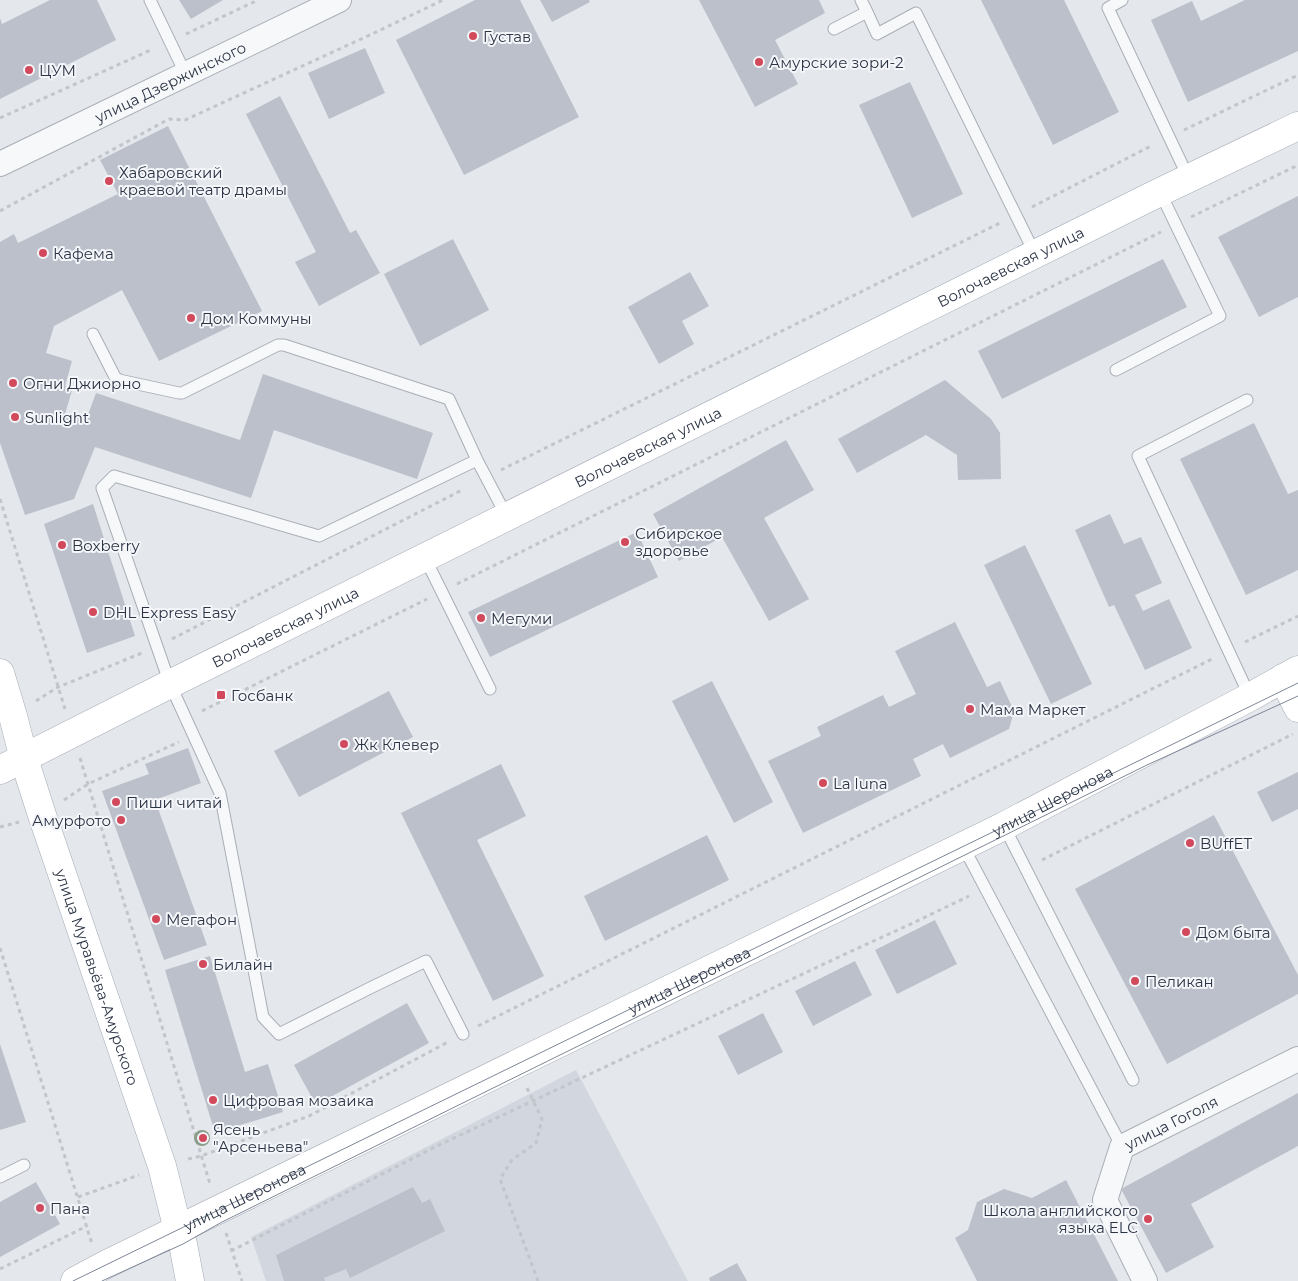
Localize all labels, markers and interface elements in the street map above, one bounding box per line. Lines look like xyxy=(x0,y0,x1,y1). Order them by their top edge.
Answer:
place label: Густав xyxy=(483,27,531,46)
marker: Густав xyxy=(467,30,479,42)
street label: улица Дзержинского xyxy=(91,37,249,127)
place label: Амурские зори-2 xyxy=(769,53,904,72)
marker: Амурские зори-2 xyxy=(753,56,765,68)
place label: ЦУМ xyxy=(39,61,76,80)
marker: ЦУМ xyxy=(23,64,35,76)
place label: Хабаровский краевой театр драмы xyxy=(119,163,287,199)
marker: Хабаровский краевой театр драмы xyxy=(103,175,115,187)
street label: Волочаевская улица xyxy=(934,222,1087,311)
place label: Кафема xyxy=(53,244,114,263)
marker: Кафема xyxy=(37,247,49,259)
place label: Дом Коммуны xyxy=(201,309,312,328)
marker: Дом Коммуны xyxy=(185,312,197,324)
place label: Огни Джиорно xyxy=(23,374,141,393)
marker: Огни Джиорно xyxy=(7,377,19,389)
street label: Волочаевская улица xyxy=(571,402,724,491)
place label: Sunlight xyxy=(25,408,89,427)
marker: Sunlight xyxy=(9,411,21,423)
place label: Сибирское здоровье xyxy=(635,524,722,560)
place label: Boxberry xyxy=(72,536,141,555)
marker: Сибирское здоровье xyxy=(619,536,631,548)
marker: Boxberry xyxy=(56,539,68,551)
street label: Волочаевская улица xyxy=(208,582,362,671)
place label: DHL Express Easy xyxy=(103,603,237,622)
marker: DHL Express Easy xyxy=(87,606,99,618)
place label: Мегуми xyxy=(491,609,552,628)
marker: Мегуми xyxy=(475,612,487,624)
place label: Госбанк xyxy=(231,686,293,705)
marker: Госбанк xyxy=(215,689,227,701)
place label: Мама Маркет xyxy=(980,700,1087,719)
marker: Мама Маркет xyxy=(964,703,976,715)
place label: Жк Клевер xyxy=(354,735,439,754)
marker: Жк Клевер xyxy=(338,738,350,750)
street label: улица Шеронова xyxy=(988,761,1116,840)
place label: La luna xyxy=(833,774,888,793)
marker: La luna xyxy=(817,777,829,789)
place label: Пиши читай xyxy=(126,793,222,812)
marker: Пиши читай xyxy=(110,796,122,808)
place label: Амурфото xyxy=(32,811,111,830)
marker: Амурфото xyxy=(115,814,127,826)
place label: BUffET xyxy=(1200,834,1252,853)
marker: BUffET xyxy=(1184,837,1196,849)
street label: улица Муравьёва-Амурского xyxy=(51,865,143,1088)
place label: Мегафон xyxy=(166,910,237,929)
marker: Мегафон xyxy=(150,913,162,925)
place label: Дом быта xyxy=(1196,923,1271,942)
marker: Дом быта xyxy=(1180,926,1192,938)
street label: улица Шеронова xyxy=(624,942,753,1018)
place label: Билайн xyxy=(213,955,273,974)
marker: Билайн xyxy=(197,958,209,970)
place label: Пеликан xyxy=(1145,972,1214,991)
marker: Пеликан xyxy=(1129,975,1141,987)
place label: Цифровая мозаика xyxy=(223,1091,374,1110)
street label: улица Гоголя xyxy=(1120,1091,1221,1154)
marker: Цифровая мозаика xyxy=(207,1094,219,1106)
place label: Ясень "Арсеньева" xyxy=(213,1120,308,1156)
marker: Ясень "Арсеньева" xyxy=(197,1132,209,1144)
street label: улица Шеронова xyxy=(179,1159,309,1235)
place label: Пана xyxy=(50,1199,90,1218)
place label: Школа английского языка ELC xyxy=(983,1201,1138,1237)
marker: Пана xyxy=(34,1202,46,1214)
marker: Школа английского языка ELC xyxy=(1142,1213,1154,1225)

